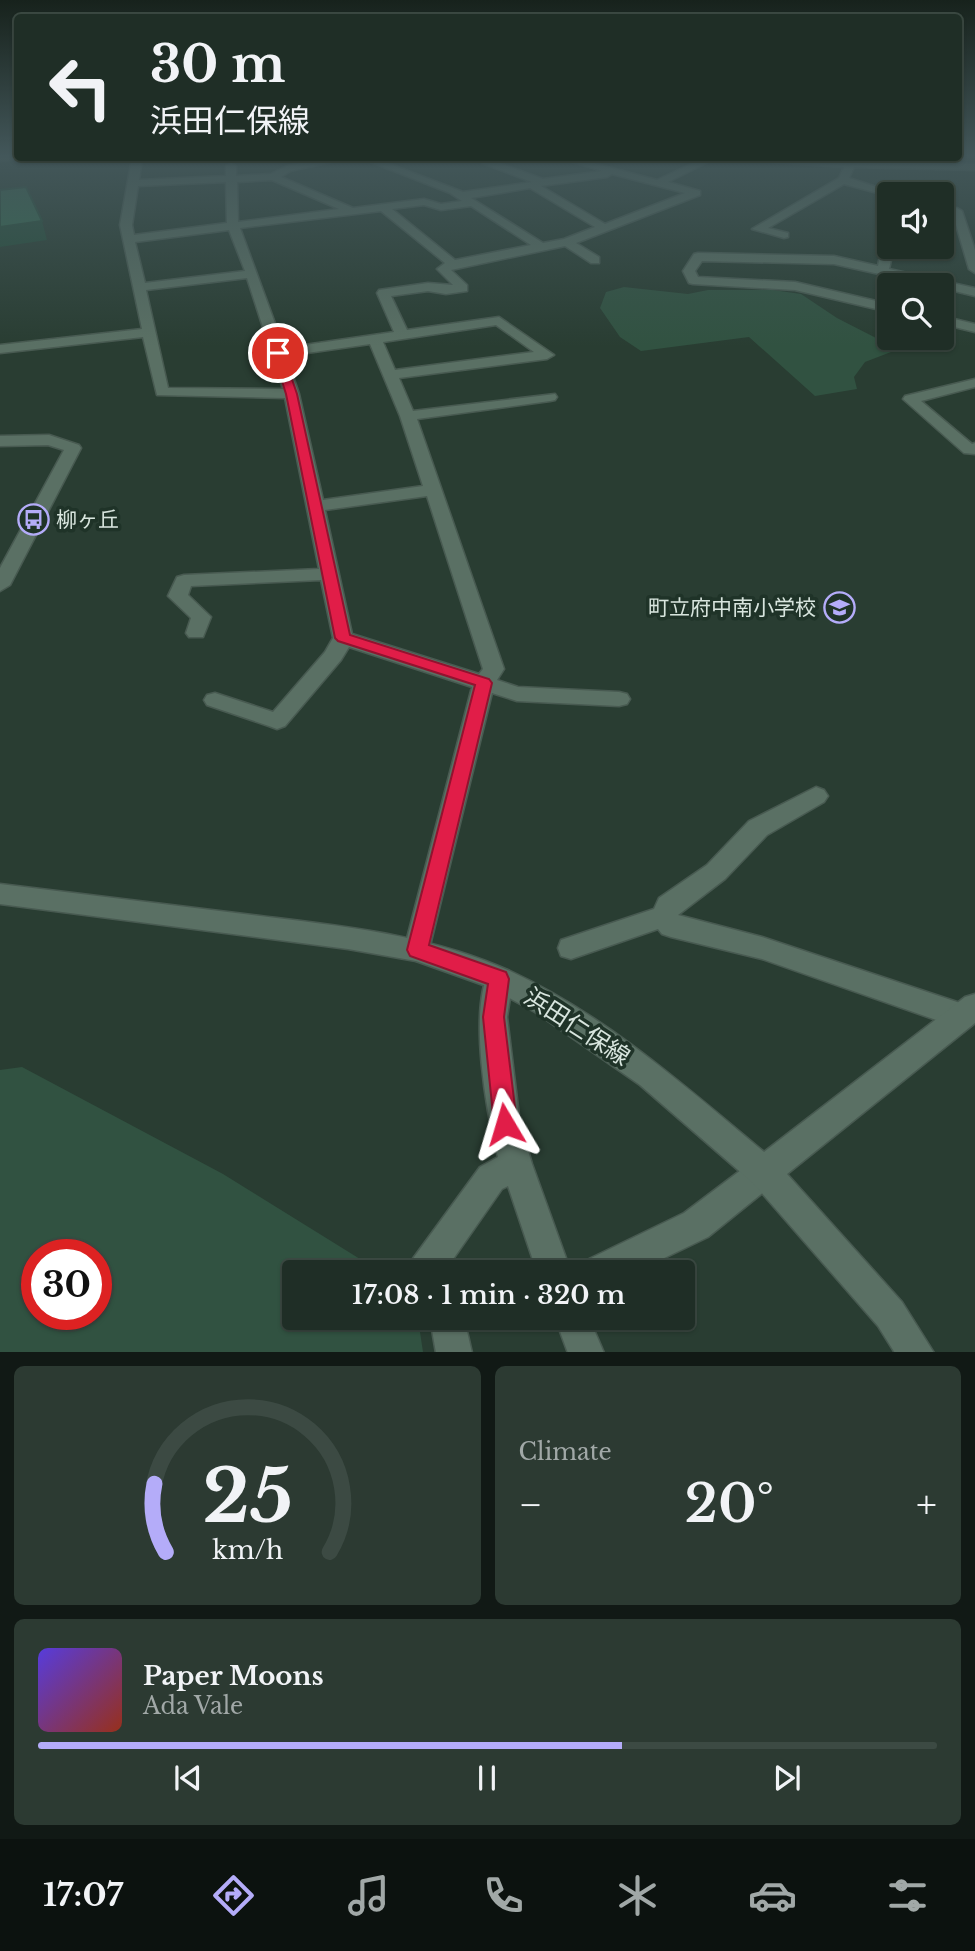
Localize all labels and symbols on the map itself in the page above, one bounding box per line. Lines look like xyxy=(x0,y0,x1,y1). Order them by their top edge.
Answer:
pin xyxy=(248,323,308,383)
bus stop icon: 柳ヶ丘 xyxy=(16,503,50,537)
place label: 柳ヶ丘 xyxy=(56,507,119,533)
school or university icon: 町立府中南小学校 xyxy=(822,591,856,625)
place label: 町立府中南小学校 xyxy=(648,595,816,621)
street label: 浜田仁保線 xyxy=(519,982,635,1071)
position arrow xyxy=(468,1087,542,1161)
speed limit sign: 30 xyxy=(21,1239,112,1330)

